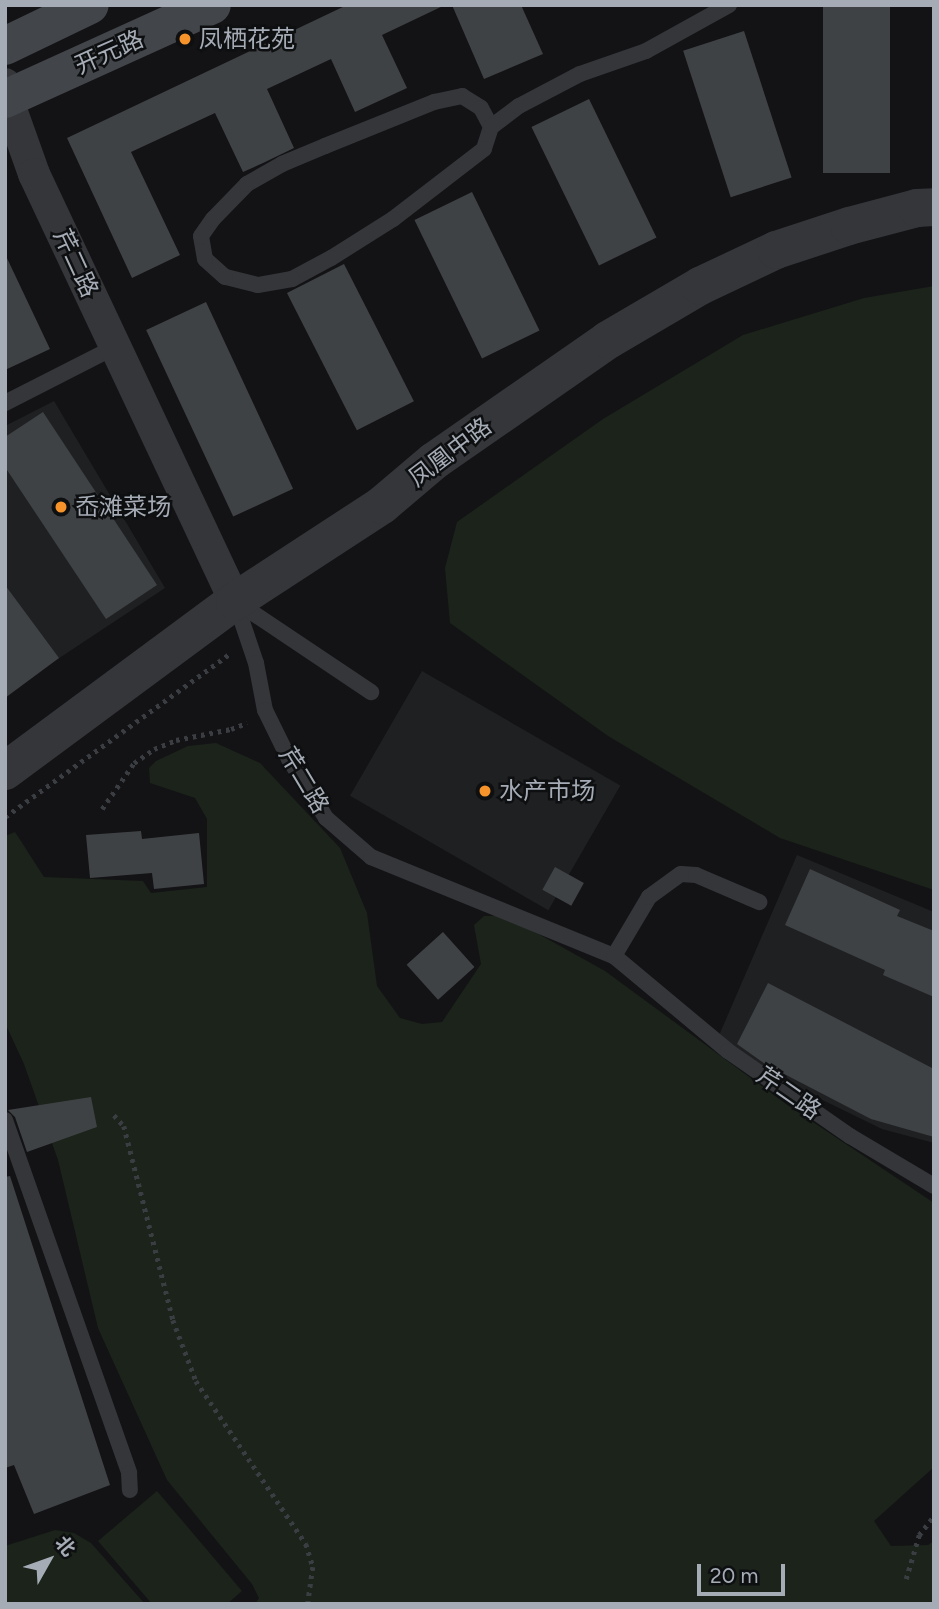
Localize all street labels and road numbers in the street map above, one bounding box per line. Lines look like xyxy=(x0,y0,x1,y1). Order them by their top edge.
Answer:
street label: 开元路 xyxy=(70,24,148,80)
street label: 芹二路 xyxy=(48,224,104,302)
street label: 凤凰中路 xyxy=(403,412,497,492)
street label: 芹二路 xyxy=(273,742,335,818)
street label: 芹二路 xyxy=(751,1061,827,1125)

